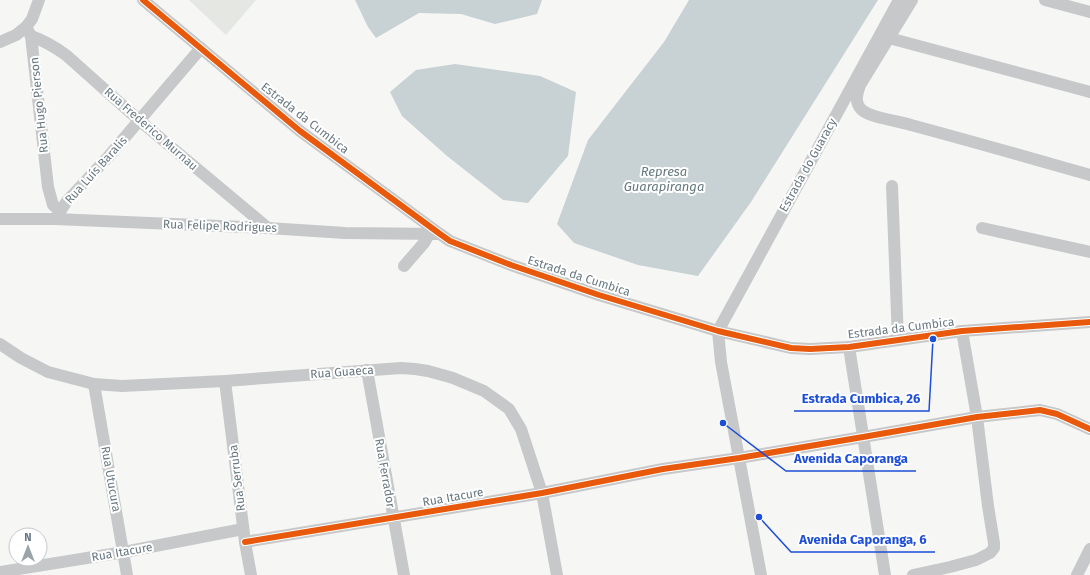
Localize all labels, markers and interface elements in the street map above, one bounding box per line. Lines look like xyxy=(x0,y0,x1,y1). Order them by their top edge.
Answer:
street label: Rua Hugo Pierson xyxy=(27,56,51,154)
street label: Estrada da Cumbica xyxy=(258,79,352,157)
street label: Rua Frederico Murnau xyxy=(101,85,201,173)
street label: Estrada do Guaracy xyxy=(776,116,840,214)
street label: Rua Luís Baralis xyxy=(62,133,130,207)
water label: Represa Guarapiranga xyxy=(624,164,704,194)
street label: Rua Felipe Rodrigues xyxy=(163,217,278,235)
street label: Estrada da Cumbica xyxy=(526,253,632,299)
street label: Estrada da Cumbica xyxy=(847,315,955,341)
street label: Rua Guaeca xyxy=(310,363,374,381)
callout: Estrada Cumbica, 26 xyxy=(794,386,929,411)
text: Estrada Cumbica, 26 xyxy=(802,391,920,406)
street label: Rua Ferrador xyxy=(372,437,398,509)
street label: Rua Serruba xyxy=(226,444,248,512)
street label: Rua Utucura xyxy=(98,445,124,513)
callout: Avenida Caporanga xyxy=(786,446,916,471)
text: Avenida Caporanga xyxy=(793,451,908,466)
street label: Rua Itacure xyxy=(421,485,485,509)
north arrow xyxy=(8,527,48,567)
callout: Avenida Caporanga, 6 xyxy=(791,527,935,552)
text: N xyxy=(24,531,32,544)
text: Avenida Caporanga, 6 xyxy=(798,532,927,547)
street label: Rua Itacure xyxy=(90,540,154,564)

